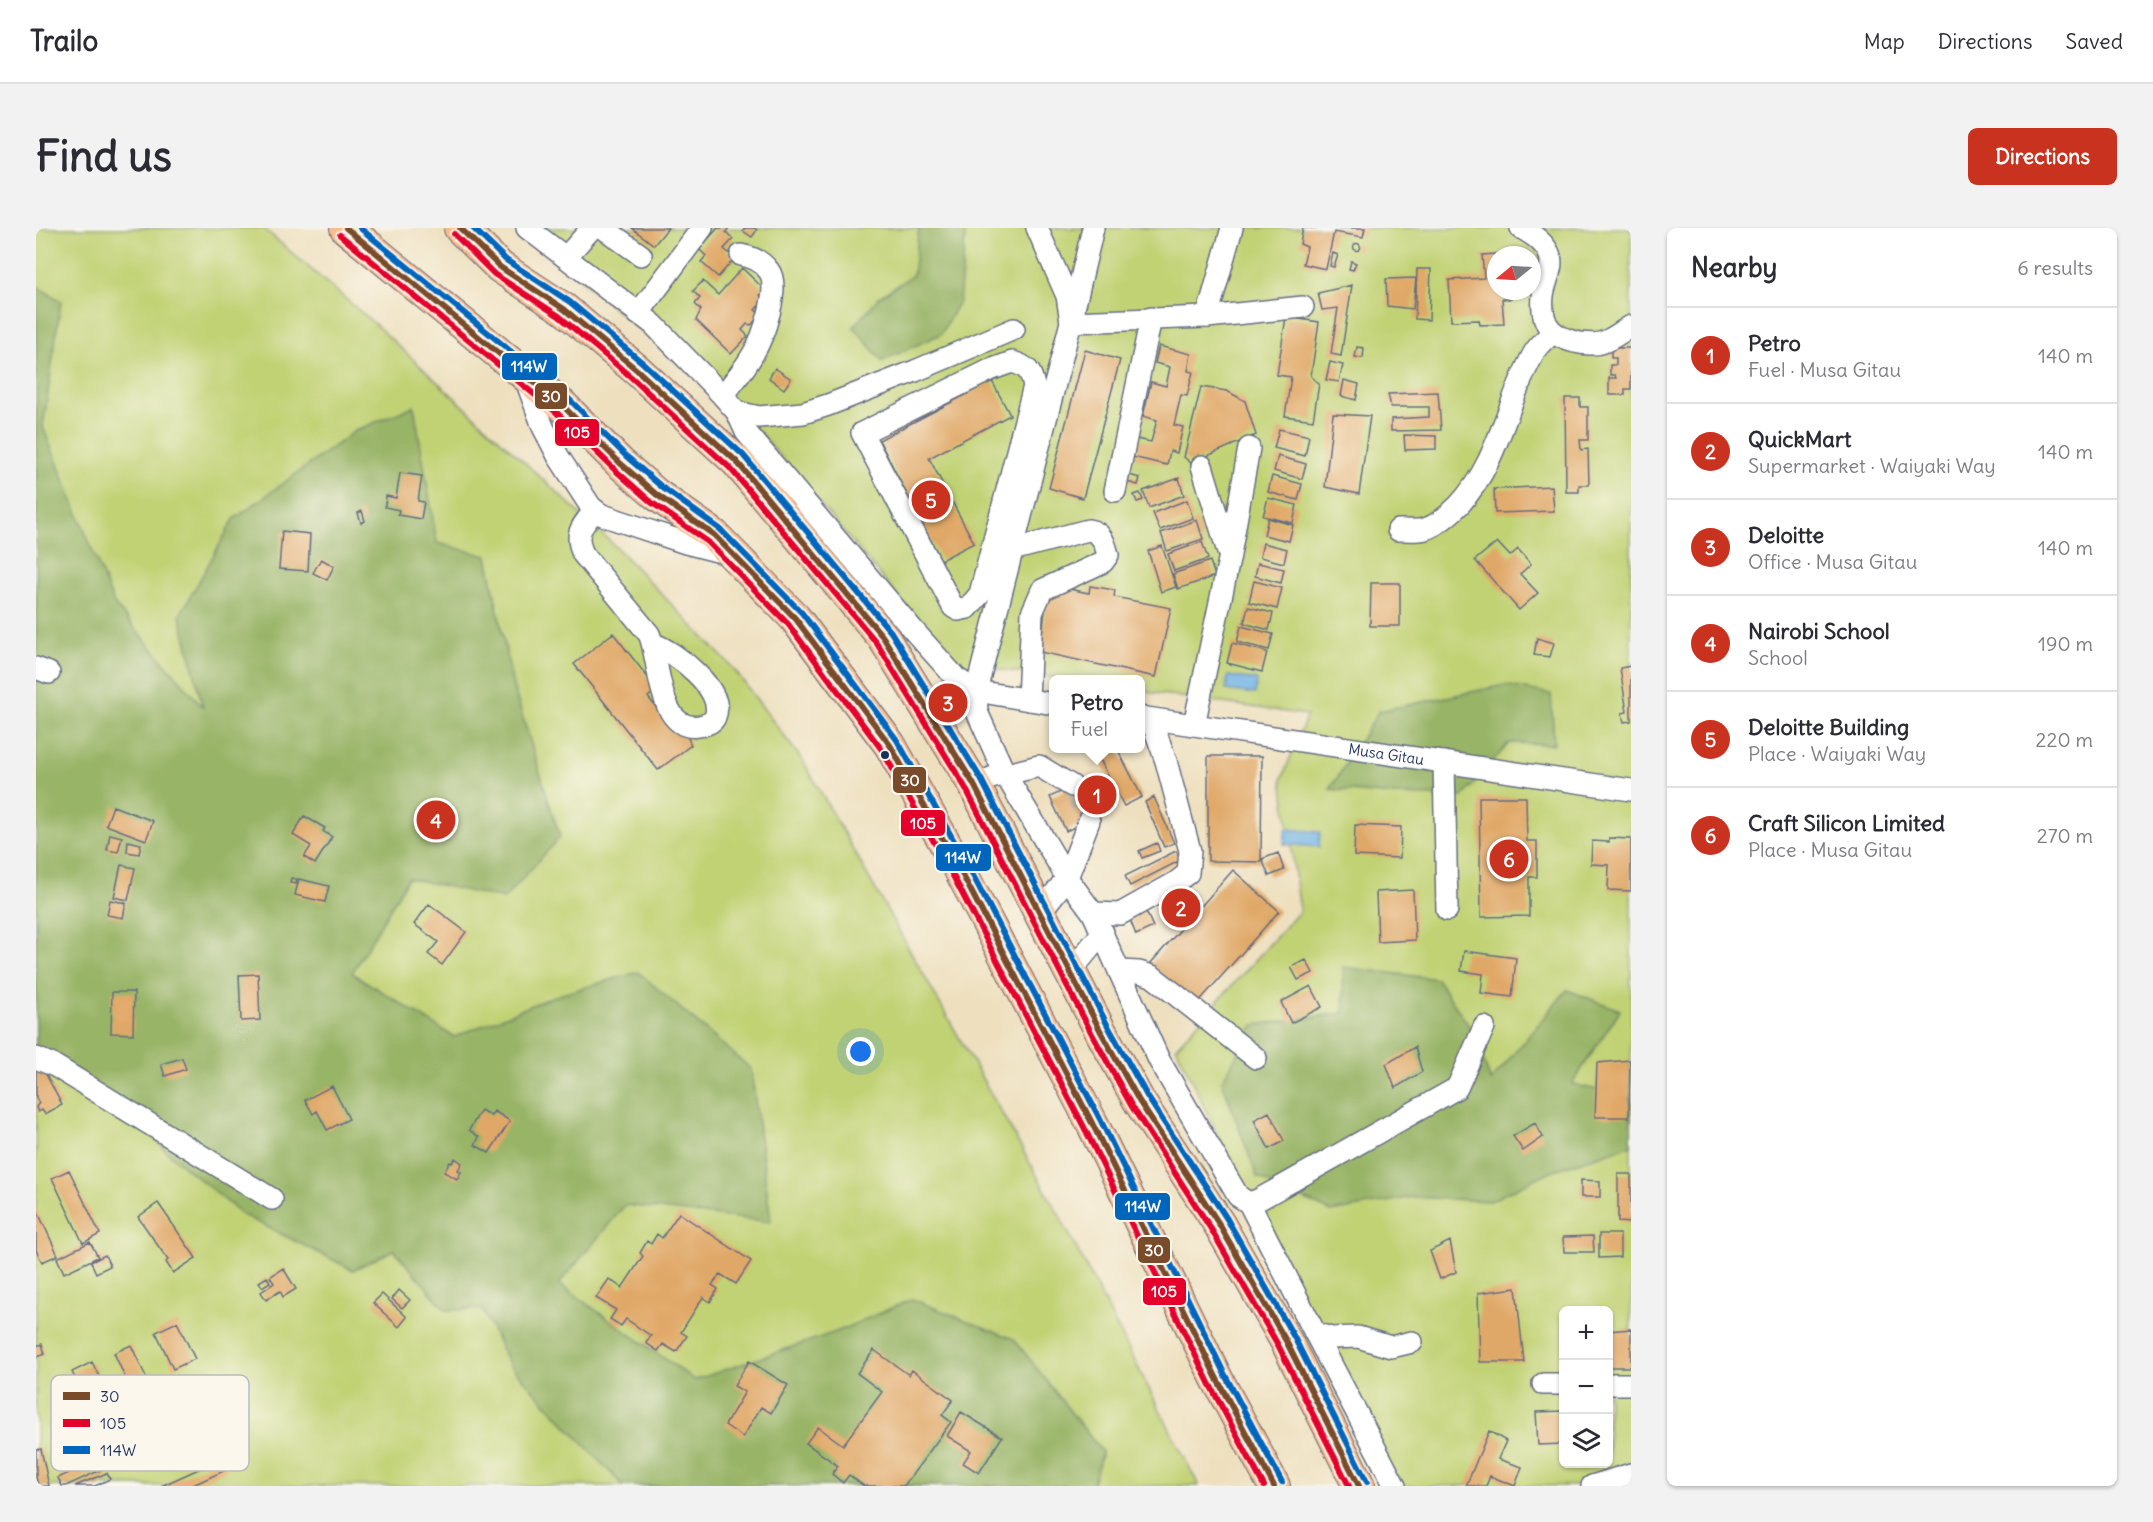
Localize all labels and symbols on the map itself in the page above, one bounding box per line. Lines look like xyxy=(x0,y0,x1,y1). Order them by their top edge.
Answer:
north arrow xyxy=(1487,246,1541,300)
line badge: 114W xyxy=(501,352,558,381)
text: 114W xyxy=(511,356,548,376)
line badge: 30 xyxy=(534,382,568,410)
text: 30 xyxy=(541,386,561,406)
line badge: 105 xyxy=(554,418,600,447)
text: 105 xyxy=(564,422,590,442)
pin: 5 xyxy=(912,478,950,522)
pin: 3 xyxy=(928,680,968,726)
street label: Musa Gitau xyxy=(1347,739,1426,769)
unlabelled marker xyxy=(879,749,891,761)
line badge: 30 xyxy=(892,766,927,794)
text: 30 xyxy=(900,770,920,790)
pin: 1 xyxy=(1078,772,1116,818)
pin: 4 xyxy=(416,798,456,842)
line badge: 105 xyxy=(900,809,946,837)
text: 105 xyxy=(910,813,936,833)
pin: 6 xyxy=(1490,836,1528,882)
line badge: 114W xyxy=(935,843,992,872)
text: 114W xyxy=(945,847,982,867)
pin: 2 xyxy=(1162,886,1200,930)
your location xyxy=(846,1037,875,1066)
line badge: 114W xyxy=(1114,1192,1171,1221)
text: 114W xyxy=(1125,1196,1162,1216)
line badge: 30 xyxy=(1137,1236,1171,1264)
text: 30 xyxy=(1144,1240,1164,1260)
line badge: 105 xyxy=(1142,1277,1187,1306)
text: 105 xyxy=(1151,1281,1177,1301)
legend xyxy=(51,1375,249,1471)
text: 30 xyxy=(100,1386,120,1406)
text: 105 xyxy=(100,1413,126,1433)
text: 114W xyxy=(100,1440,137,1460)

